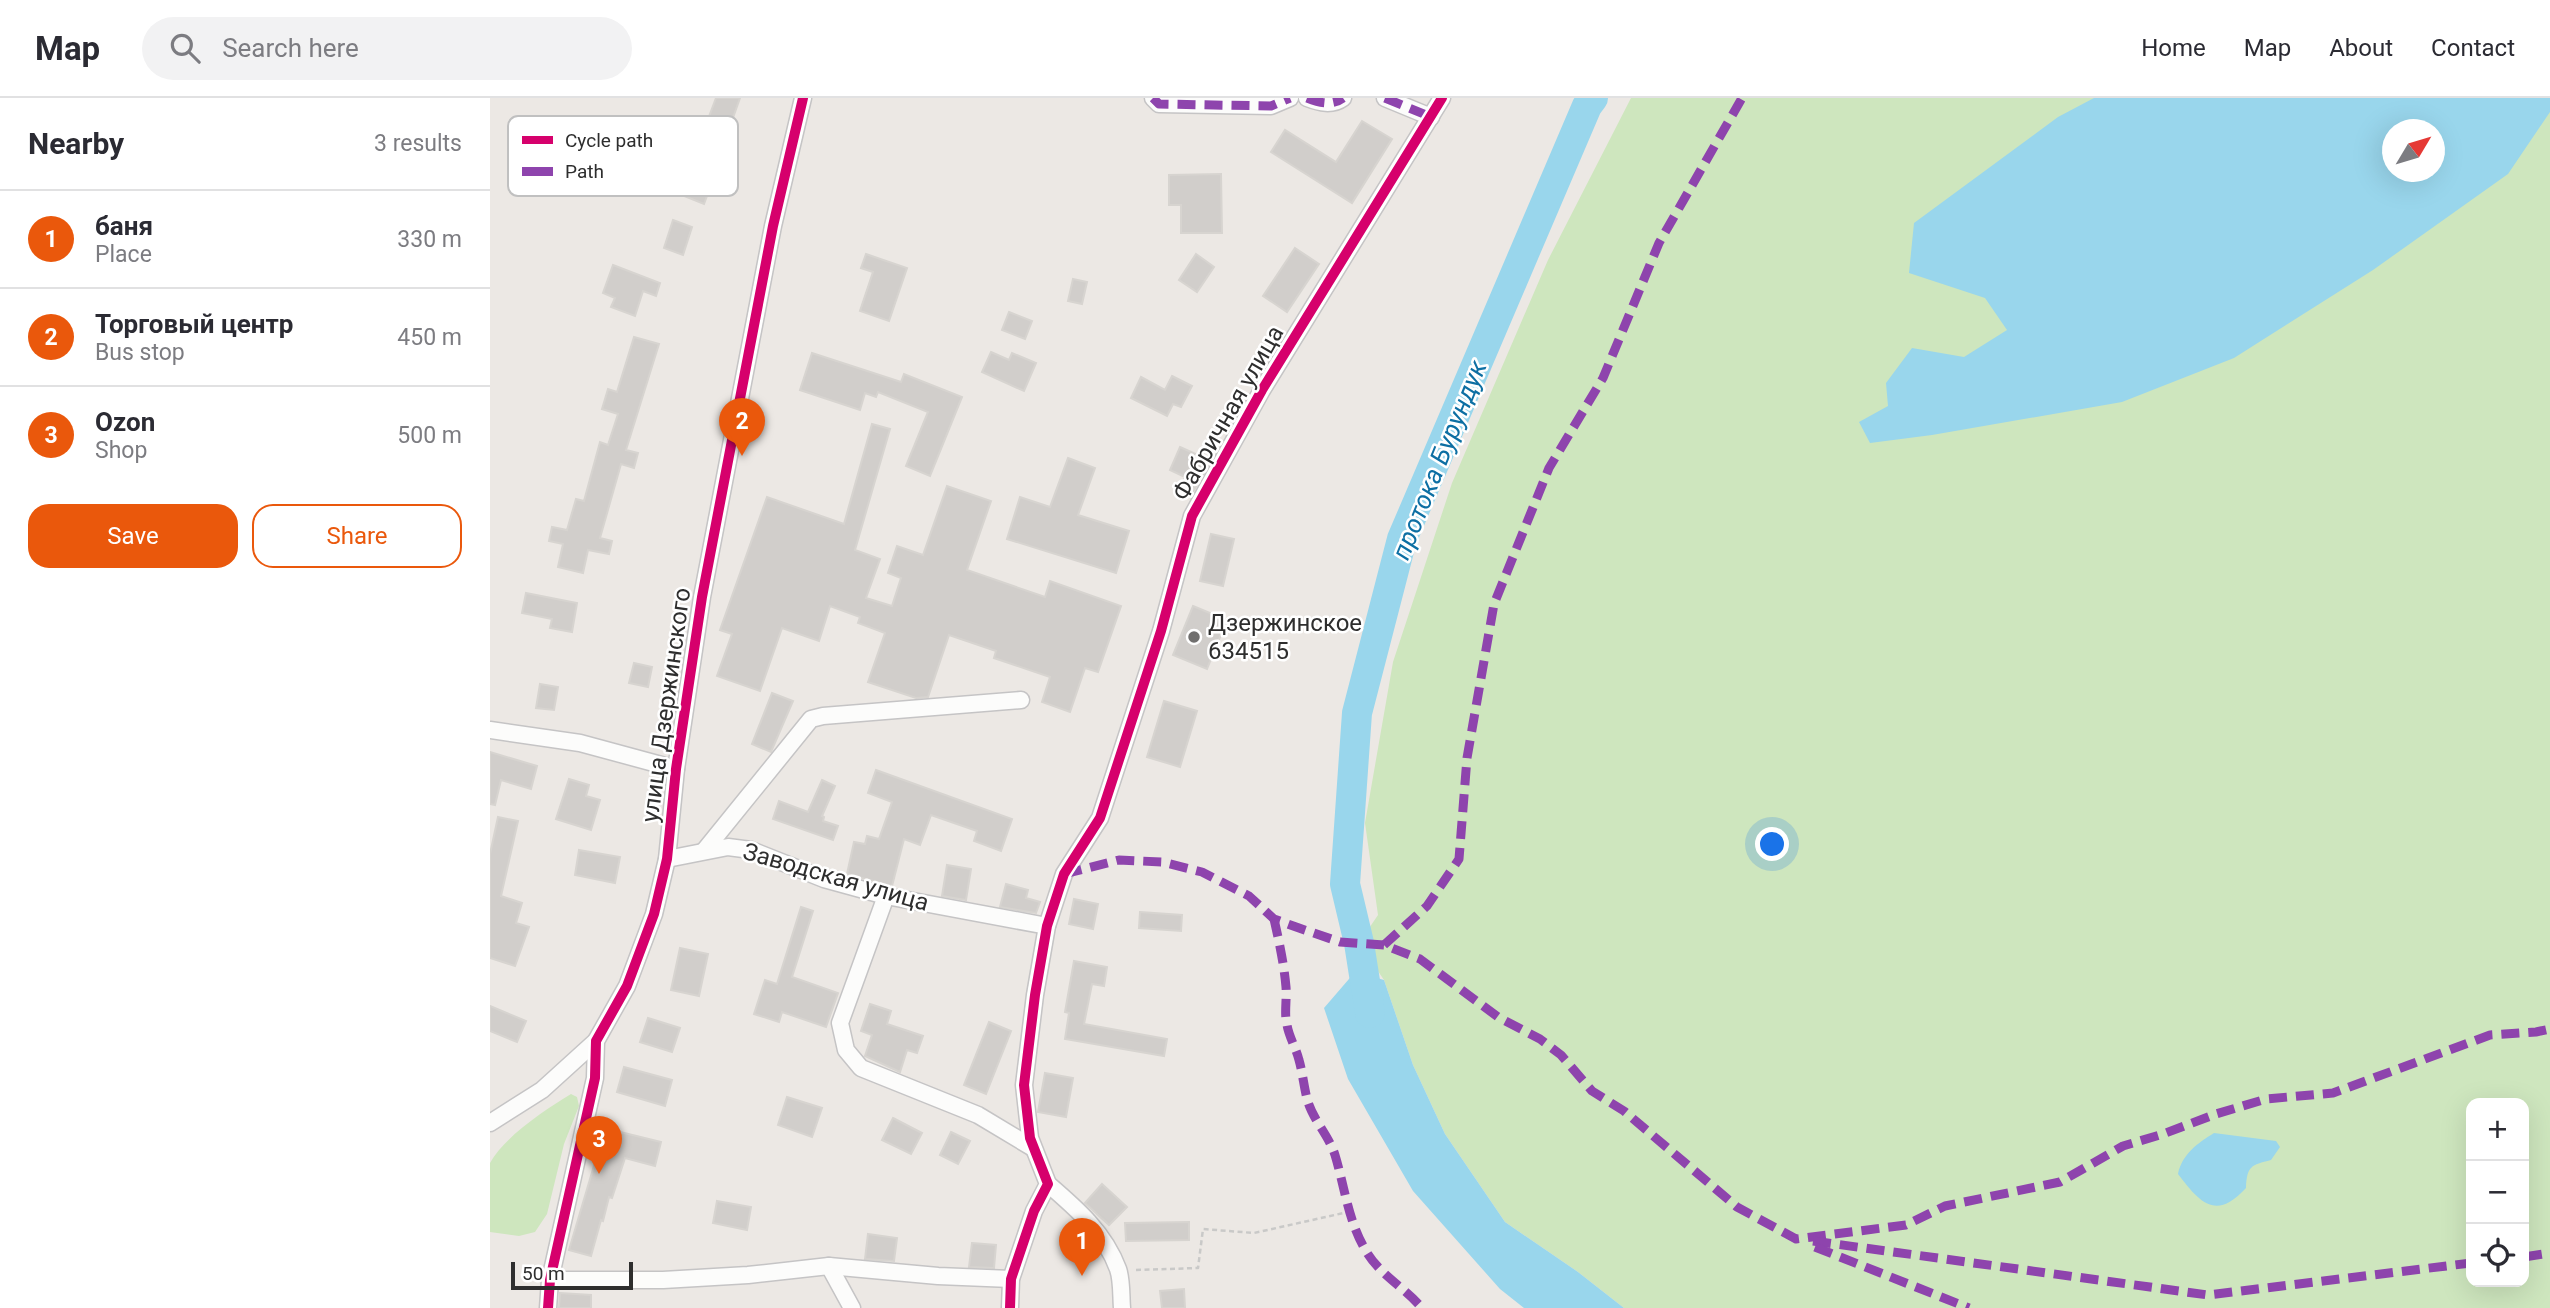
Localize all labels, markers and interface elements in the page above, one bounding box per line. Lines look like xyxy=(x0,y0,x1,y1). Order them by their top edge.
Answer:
search box xyxy=(142,17,632,80)
text: Map xyxy=(35,29,100,68)
icon: search xyxy=(166,29,204,67)
text: Search here xyxy=(222,33,359,63)
text: Home xyxy=(2141,34,2206,62)
text: Map xyxy=(2244,34,2291,62)
text: About xyxy=(2329,34,2393,62)
text: Contact xyxy=(2431,34,2515,62)
legend xyxy=(508,116,738,196)
north arrow xyxy=(2382,119,2445,182)
text: Nearby xyxy=(28,126,124,161)
text: Cycle path xyxy=(565,129,653,152)
text: 3 results xyxy=(374,130,462,157)
text: Path xyxy=(565,160,604,183)
text: баня xyxy=(95,211,153,241)
text: 1 xyxy=(44,226,58,253)
text: 330 m xyxy=(397,226,462,253)
text: Place xyxy=(95,241,152,268)
text: Торговый центр xyxy=(95,309,293,339)
street label: Фабричная улица xyxy=(1167,321,1289,505)
text: 2 xyxy=(44,324,58,351)
text: 450 m xyxy=(397,324,462,351)
text: Bus stop xyxy=(95,339,185,366)
water label: протока Бурундук xyxy=(1385,355,1493,564)
pin: 2 xyxy=(719,398,765,456)
text: Ozon xyxy=(95,407,155,437)
text: 3 xyxy=(44,422,58,449)
text: 500 m xyxy=(397,422,462,449)
text: Shop xyxy=(95,437,147,464)
button: Save xyxy=(28,504,238,568)
button: Share xyxy=(252,504,462,568)
street label: улица Дзержинского xyxy=(636,586,696,824)
place label: Дзержинское 634515 xyxy=(1208,609,1362,665)
marker: Дзержинское 634515 xyxy=(1186,629,1202,645)
your location xyxy=(1755,827,1789,861)
street label: Заводская улица xyxy=(740,837,932,917)
map controls xyxy=(2466,1098,2529,1287)
button: + xyxy=(2466,1098,2529,1161)
pin: 3 xyxy=(576,1116,622,1174)
button: − xyxy=(2466,1161,2529,1224)
pin: 1 xyxy=(1059,1218,1105,1276)
button: locate xyxy=(2466,1224,2529,1287)
scale bar xyxy=(511,1259,634,1291)
text: 50 m xyxy=(522,1262,565,1285)

